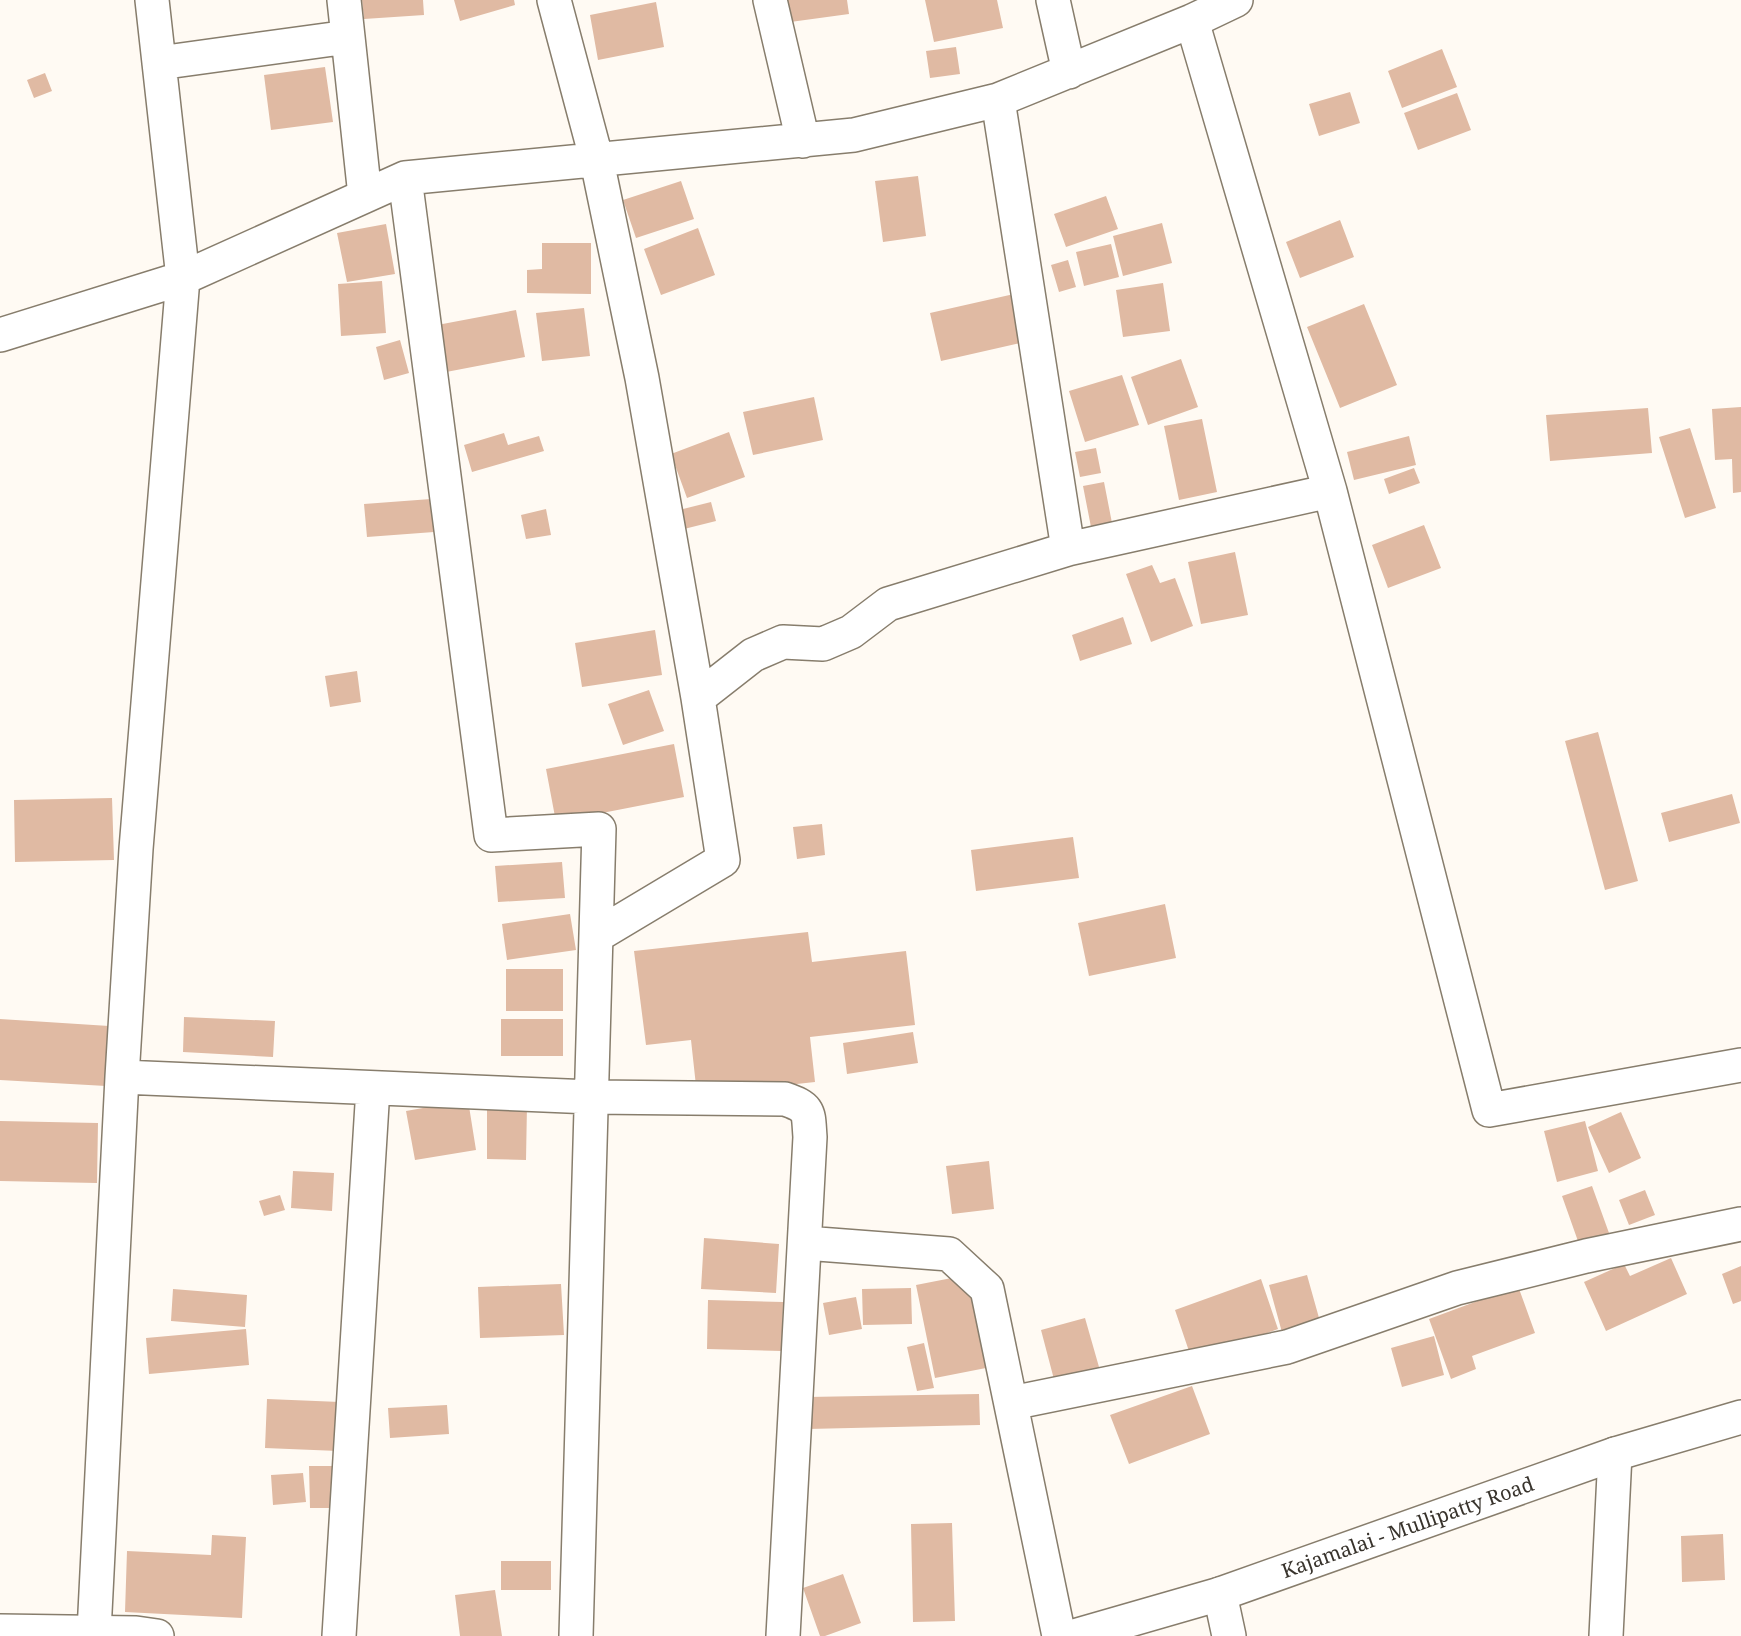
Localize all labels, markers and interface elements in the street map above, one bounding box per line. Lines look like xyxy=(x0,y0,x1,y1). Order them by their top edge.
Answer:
street label: Kajamalai - Mullipatty Road xyxy=(1278,1470,1537,1584)

